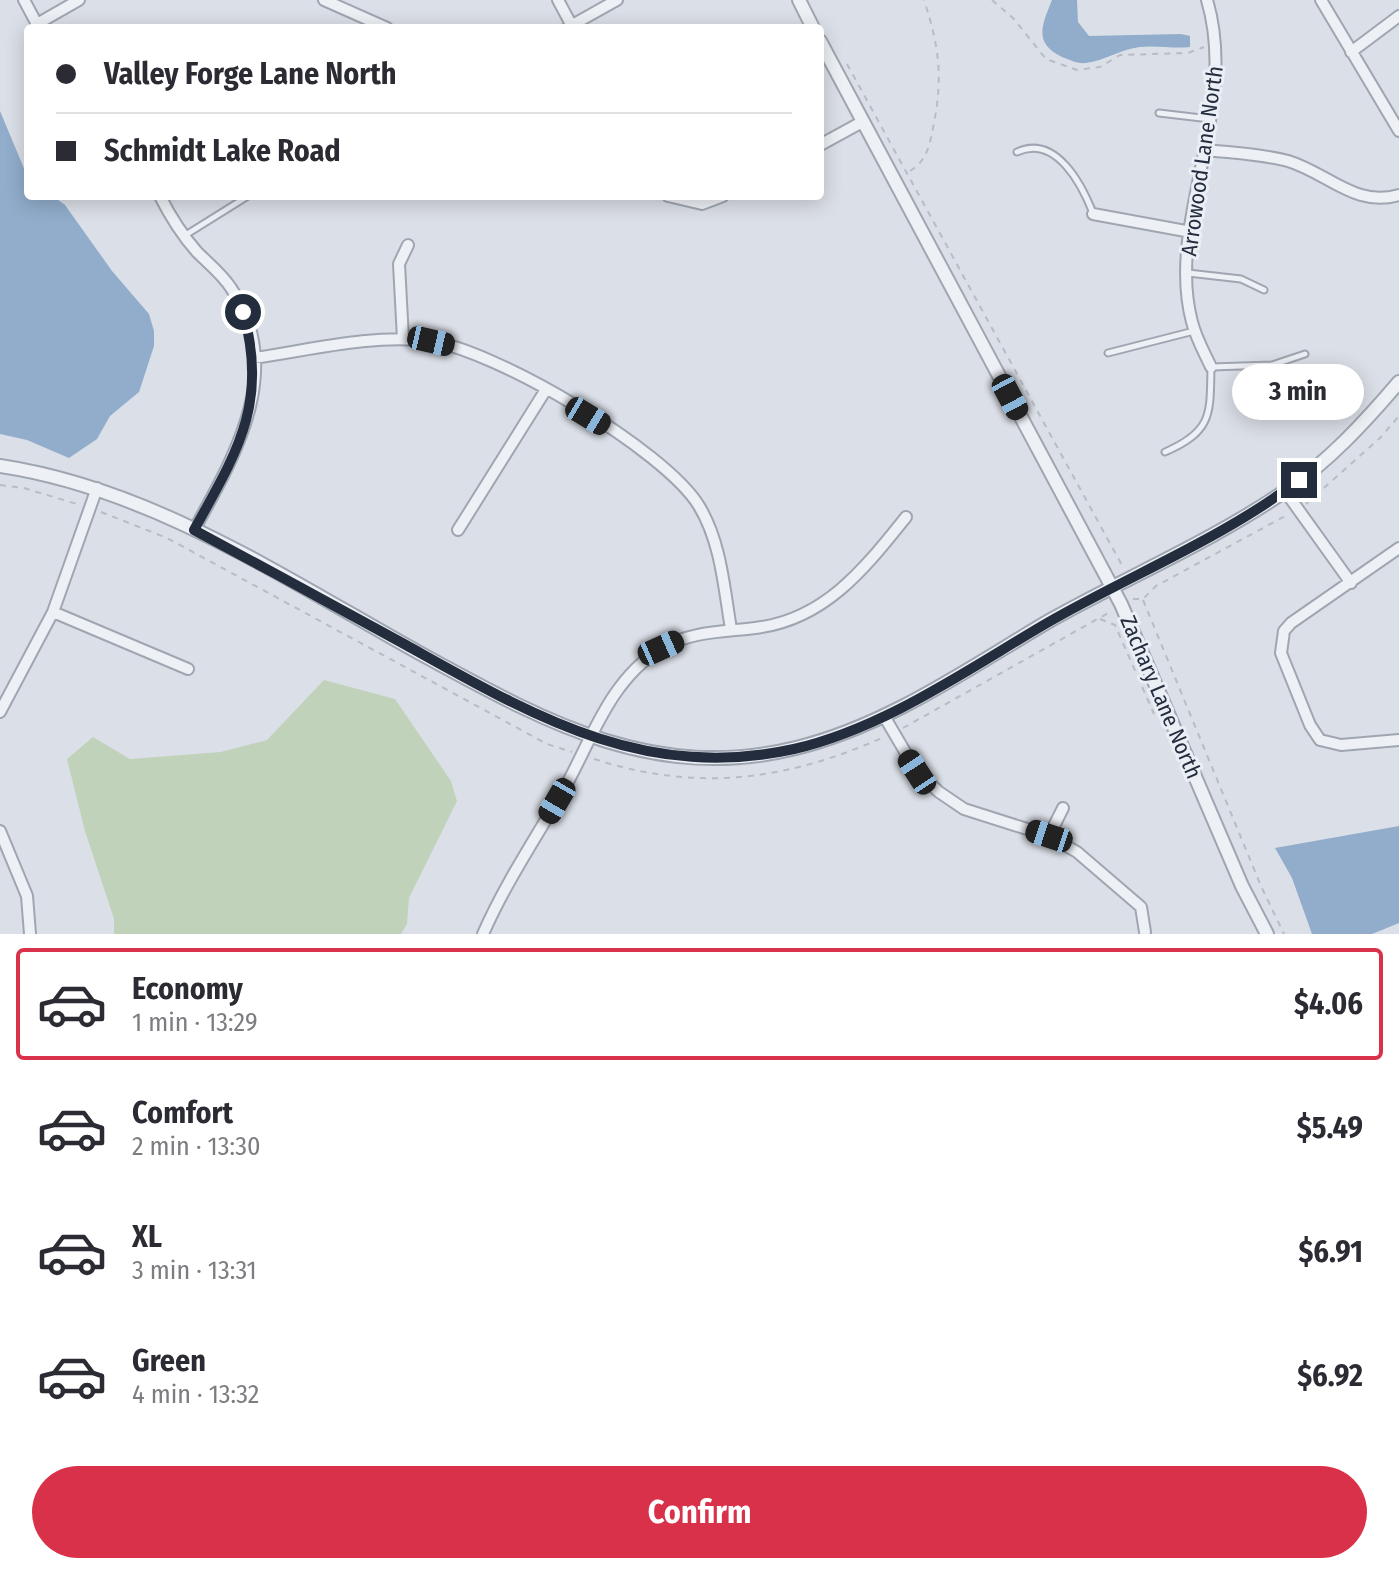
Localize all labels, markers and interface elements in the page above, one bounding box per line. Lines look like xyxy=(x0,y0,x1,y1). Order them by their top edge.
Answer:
text: Valley Forge Lane North xyxy=(104,56,397,92)
street label: Arrowood Lane North xyxy=(1175,64,1229,258)
text: Schmidt Lake Road xyxy=(104,133,341,169)
route start xyxy=(225,294,261,330)
car xyxy=(405,324,457,358)
callout: 3 min xyxy=(1233,364,1365,420)
car xyxy=(988,370,1032,424)
text: 3 min xyxy=(1269,376,1327,407)
car xyxy=(561,393,615,439)
route end xyxy=(1281,462,1317,498)
street label: Zachary Lane North xyxy=(1114,611,1208,783)
car xyxy=(634,627,688,669)
car xyxy=(894,745,940,799)
car xyxy=(535,774,579,828)
car xyxy=(1022,817,1076,855)
icon: car xyxy=(36,968,108,1040)
text: Economy xyxy=(132,971,243,1007)
text: $4.06 xyxy=(1294,986,1363,1022)
text: 1 min · 13:29 xyxy=(132,1007,258,1038)
icon: car xyxy=(36,1092,108,1164)
text: Comfort xyxy=(132,1095,233,1131)
text: $5.49 xyxy=(1297,1110,1363,1146)
text: 2 min · 13:30 xyxy=(132,1131,260,1162)
icon: car xyxy=(36,1216,108,1288)
text: XL xyxy=(132,1219,162,1255)
text: $6.91 xyxy=(1298,1234,1363,1270)
text: 3 min · 13:31 xyxy=(132,1255,257,1286)
icon: car xyxy=(36,1340,108,1412)
text: Green xyxy=(132,1343,206,1379)
text: $6.92 xyxy=(1297,1358,1363,1394)
text: 4 min · 13:32 xyxy=(132,1379,259,1410)
button: Confirm xyxy=(32,1466,1367,1558)

